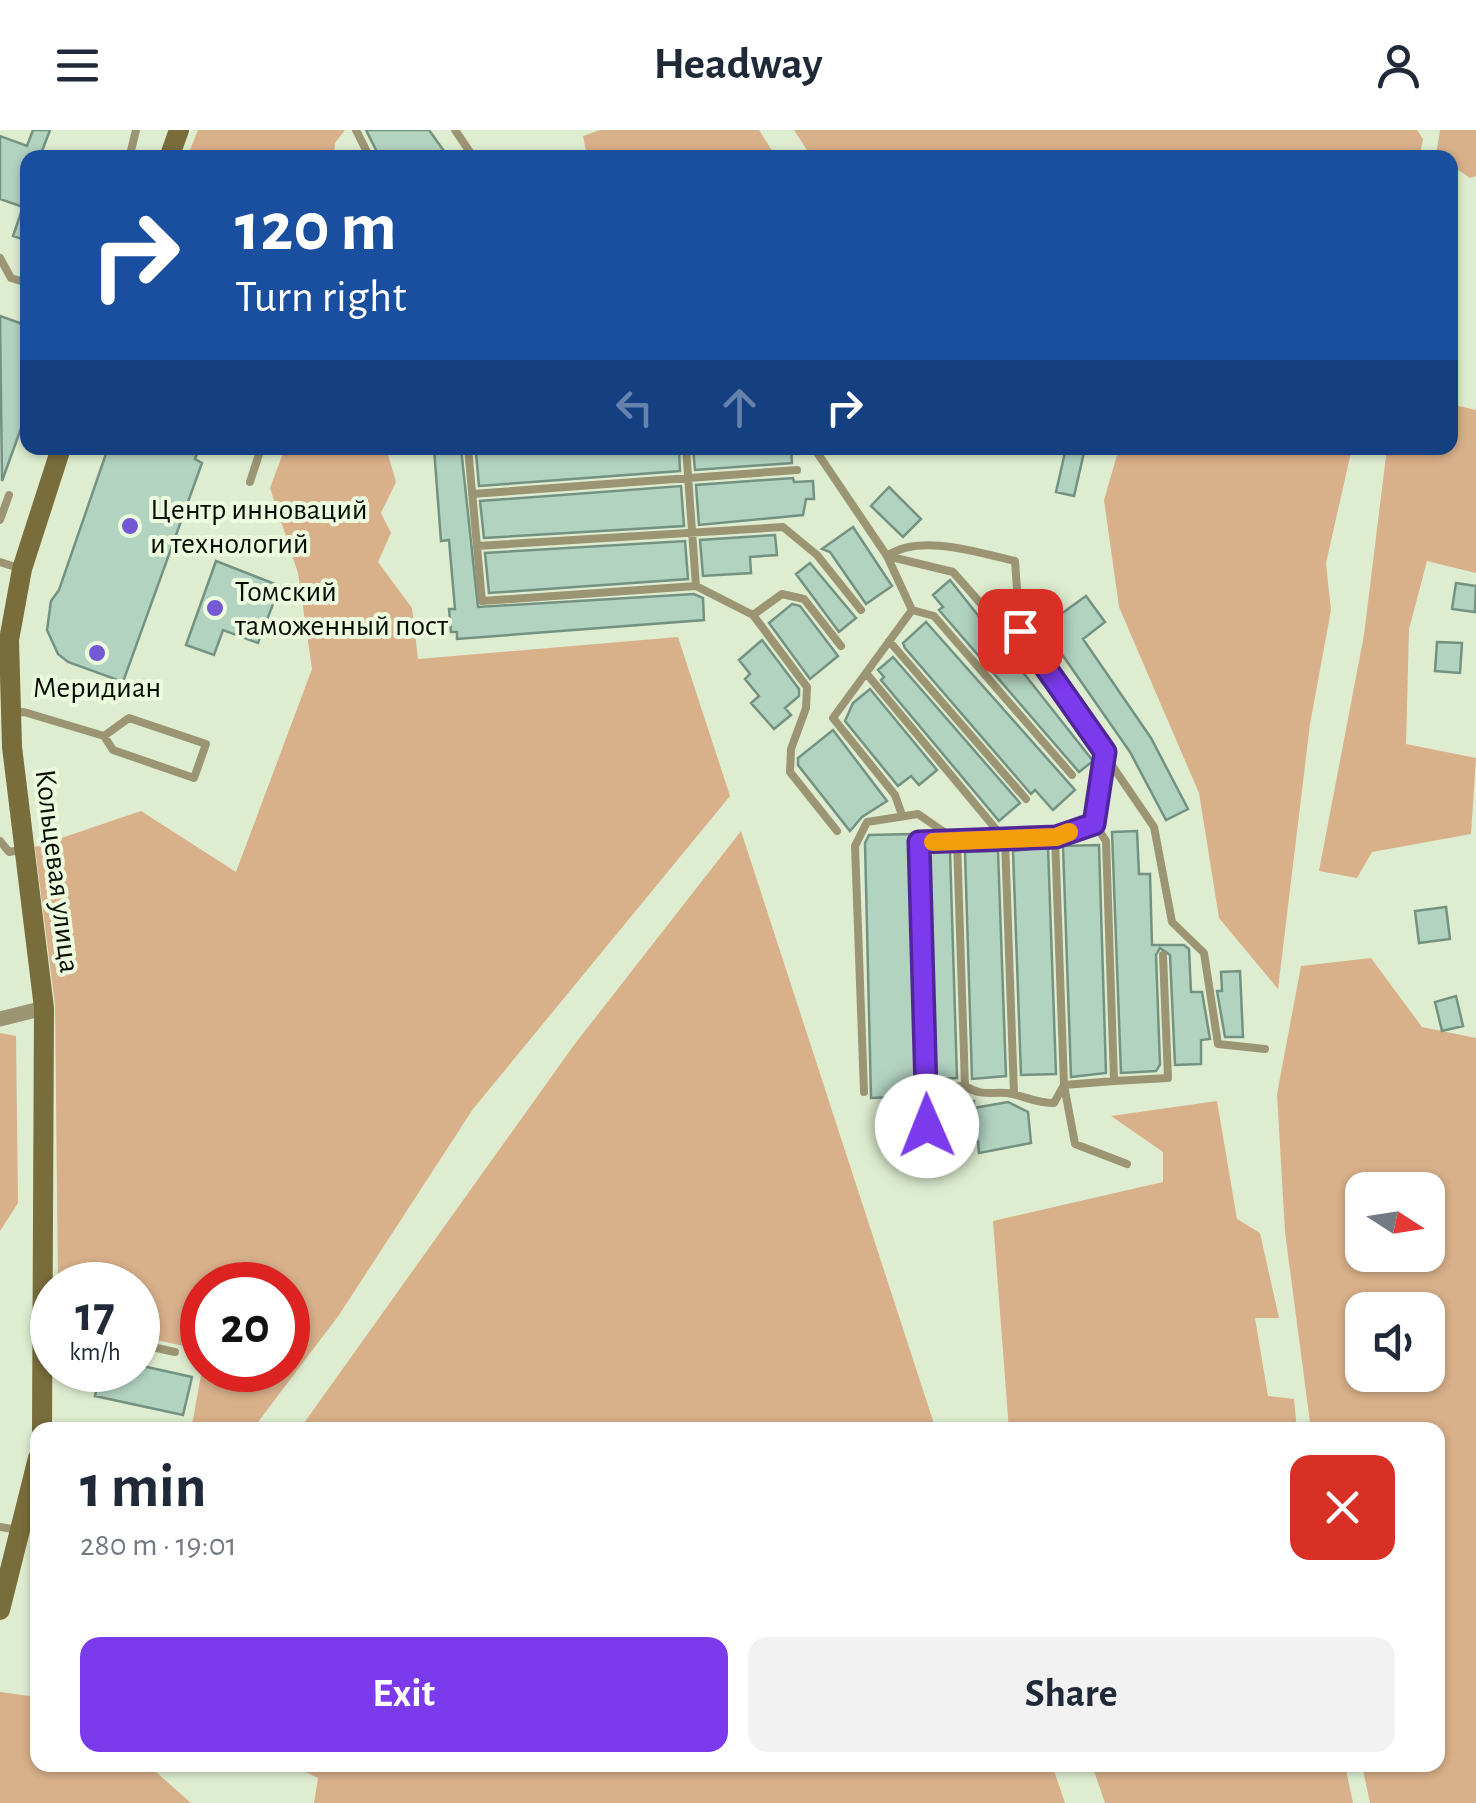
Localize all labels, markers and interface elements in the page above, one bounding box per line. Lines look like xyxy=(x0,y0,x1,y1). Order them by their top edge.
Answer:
icon: menu xyxy=(50,38,105,93)
icon: person xyxy=(1371,38,1426,93)
text: Headway xyxy=(653,42,823,87)
icon: right xyxy=(70,190,200,320)
text: 120 m xyxy=(235,193,397,263)
text: Turn right xyxy=(235,275,407,320)
icon: left xyxy=(607,380,662,435)
icon: ahead xyxy=(712,380,767,435)
icon: right xyxy=(817,380,872,435)
place label: Центр инноваций и технологий xyxy=(150,495,368,559)
marker: Центр инноваций и технологий xyxy=(119,515,141,537)
place label: Томский таможенный пост xyxy=(234,577,448,641)
pin xyxy=(978,589,1063,674)
marker: Томский таможенный пост xyxy=(204,597,226,619)
icon: arrive xyxy=(993,604,1048,659)
marker: Меридиан xyxy=(86,642,108,664)
place label: Меридиан xyxy=(33,673,161,703)
street label: Кольцевая улица xyxy=(30,768,84,975)
position arrow xyxy=(875,1074,979,1178)
north arrow xyxy=(1345,1172,1445,1272)
map controls xyxy=(1345,1172,1445,1392)
speed limit sign: 20 xyxy=(180,1262,310,1392)
text: 17 xyxy=(75,1290,115,1340)
button: sound xyxy=(1345,1292,1445,1392)
text: km/h xyxy=(69,1340,121,1365)
button: close xyxy=(1290,1455,1395,1560)
text: 1 min xyxy=(80,1458,206,1518)
text: 280 m · 19:01 xyxy=(80,1529,237,1561)
button: Exit xyxy=(80,1637,728,1752)
button: Share xyxy=(748,1637,1395,1752)

